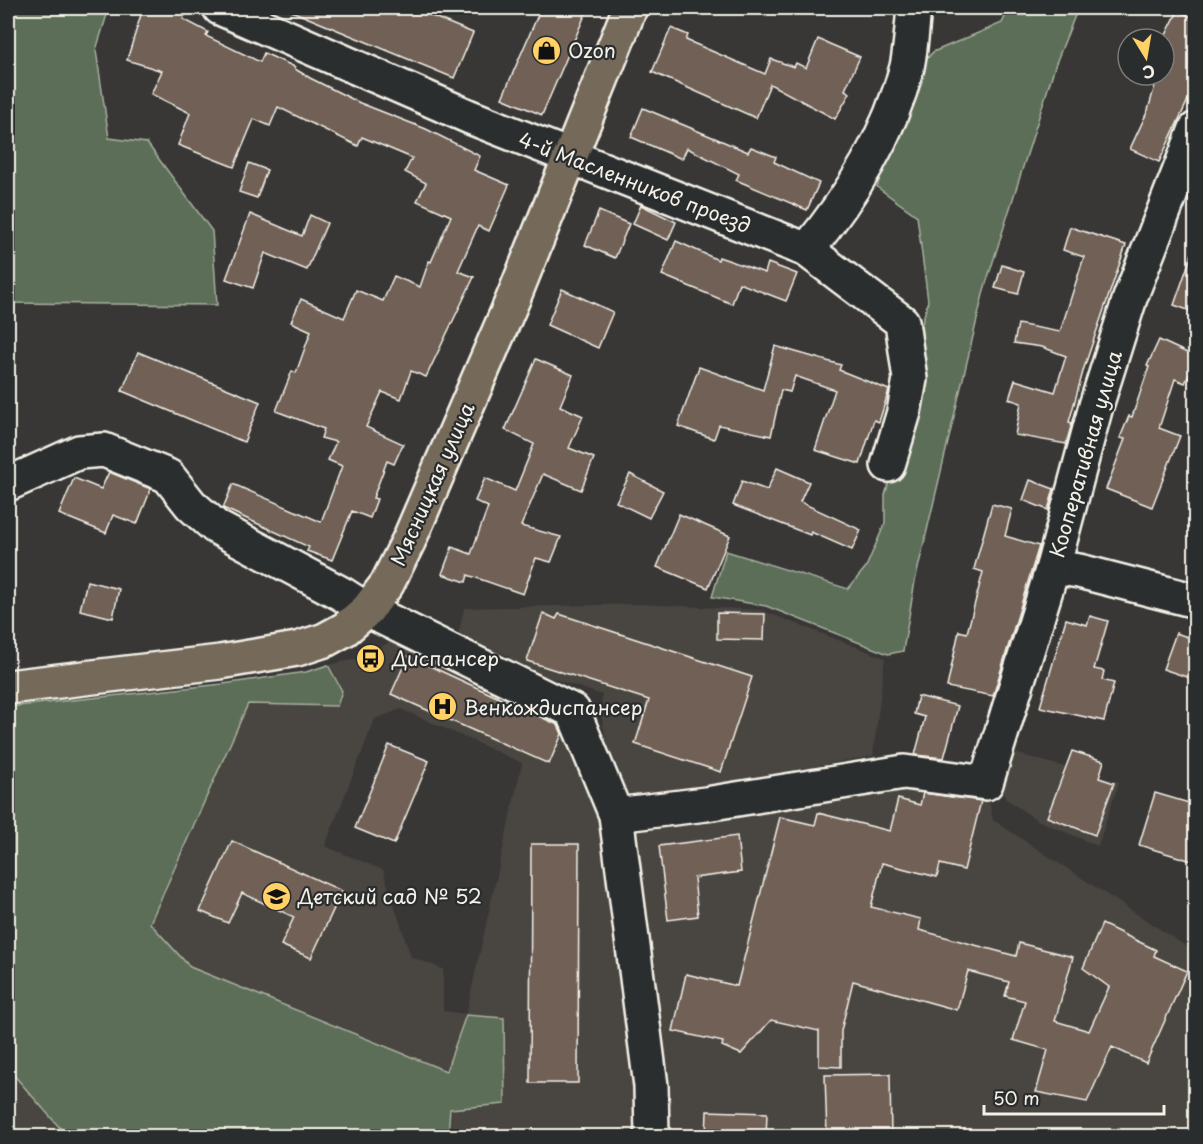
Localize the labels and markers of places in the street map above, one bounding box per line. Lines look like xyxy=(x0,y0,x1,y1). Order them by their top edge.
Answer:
shop icon: Ozon xyxy=(531,34,563,66)
place label: Ozon xyxy=(568,35,616,65)
bus stop icon: Диспансер xyxy=(355,642,387,674)
place label: Диспансер xyxy=(391,643,499,673)
hospital icon: Венкождиспансер xyxy=(427,691,459,723)
place label: Венкождиспансер xyxy=(464,692,643,722)
school or university icon: Детский сад № 52 xyxy=(261,880,293,912)
place label: Детский сад № 52 xyxy=(297,881,482,911)

